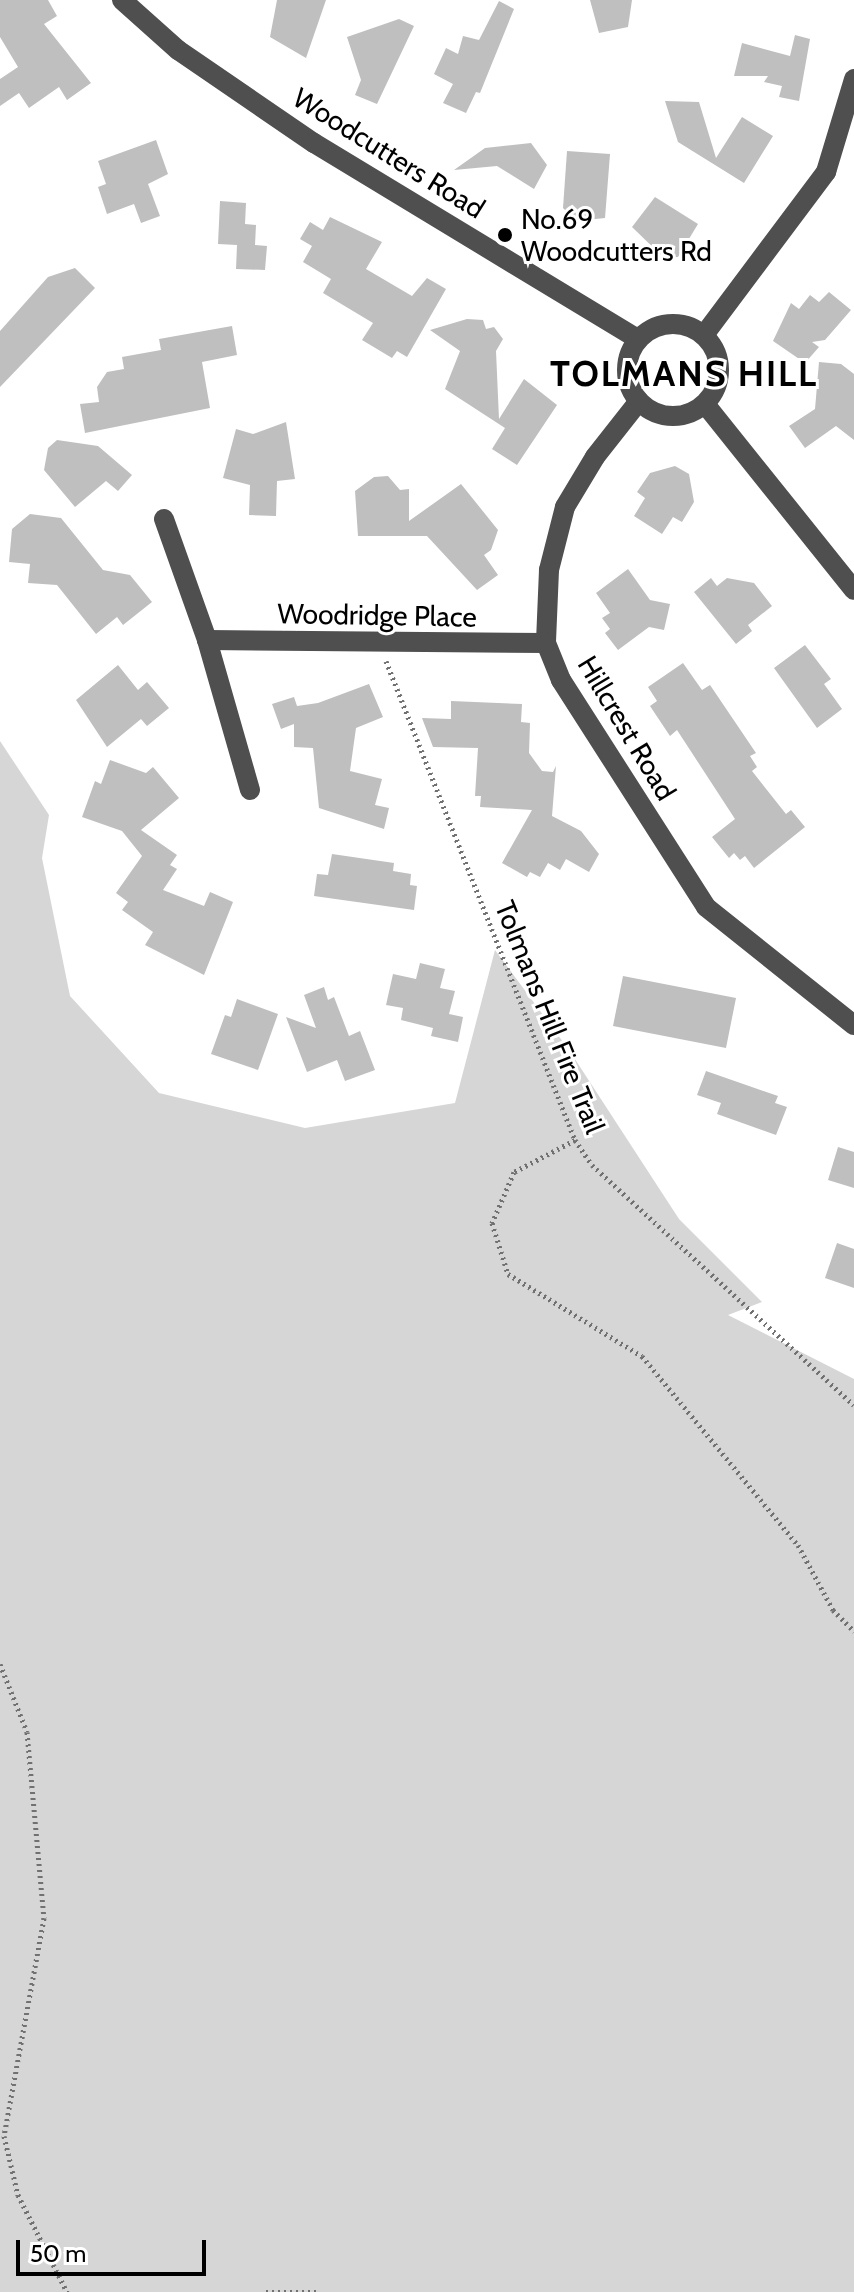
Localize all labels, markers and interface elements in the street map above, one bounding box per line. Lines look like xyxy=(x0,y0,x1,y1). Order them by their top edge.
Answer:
street label: Woodcutters Road xyxy=(287,81,491,225)
place label: No.69 Woodcutters Rd xyxy=(521,202,712,268)
marker: No.69 Woodcutters Rd xyxy=(496,226,514,244)
district label: TOLMANS HILL xyxy=(550,352,818,396)
street label: Woodridge Place xyxy=(277,596,477,634)
street label: Hillcrest Road xyxy=(571,650,683,806)
street label: Tolmans Hill Fire Trail xyxy=(488,896,612,1138)
scale bar xyxy=(20,2224,210,2274)
text: 50 m xyxy=(30,2239,86,2268)

